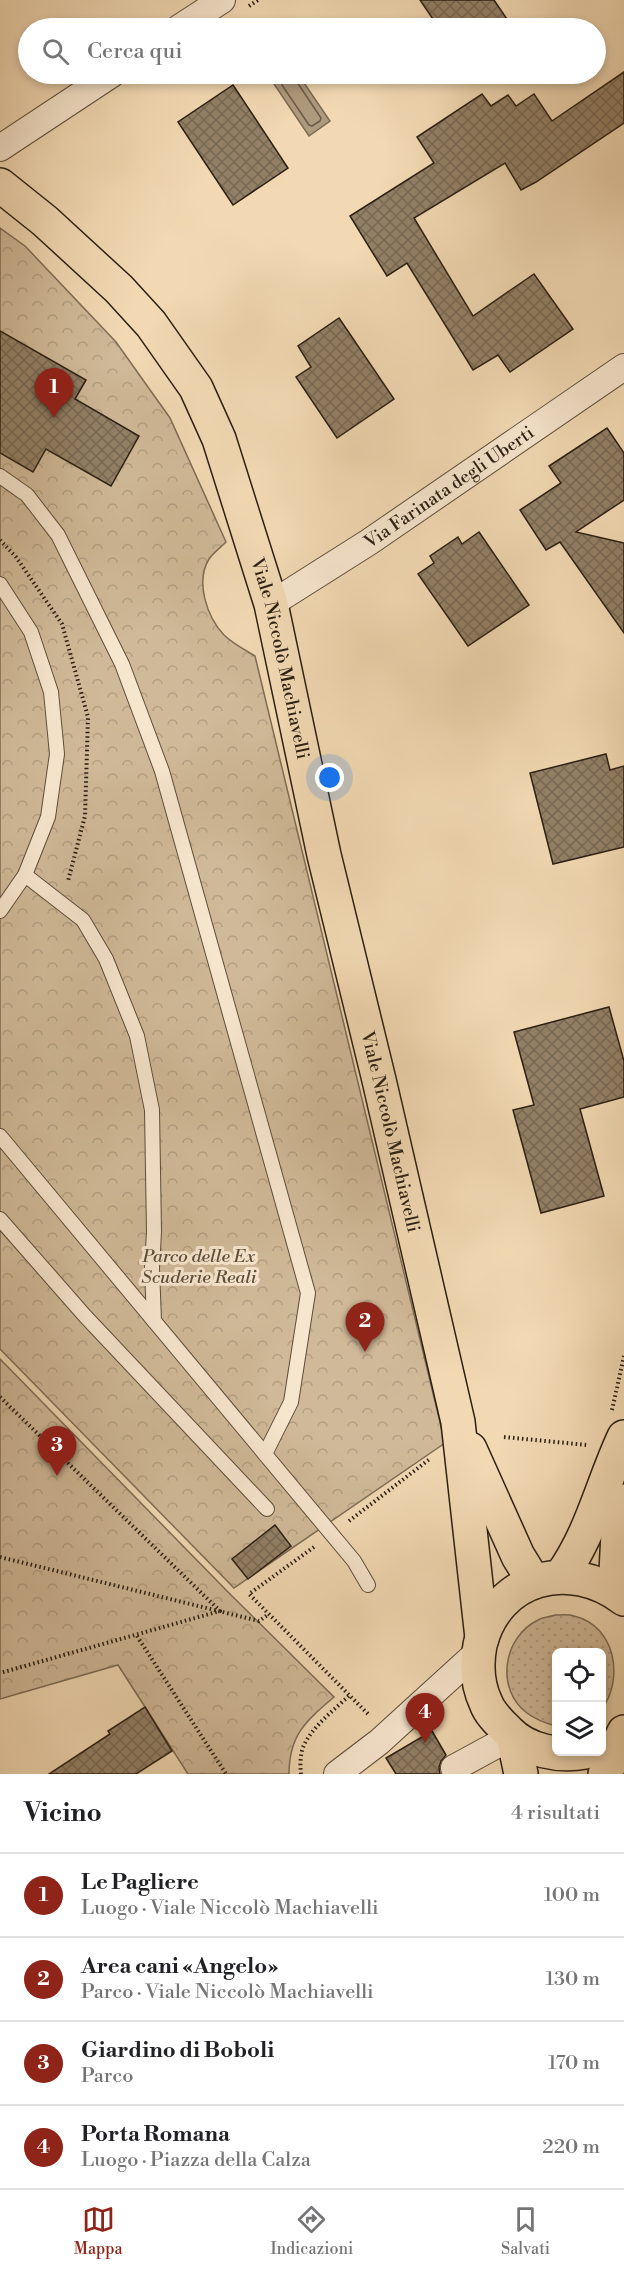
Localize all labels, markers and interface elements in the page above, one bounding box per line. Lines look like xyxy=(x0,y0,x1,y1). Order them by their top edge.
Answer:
search box xyxy=(18,18,606,84)
icon: search xyxy=(39,35,72,68)
text: Cerca qui xyxy=(87,38,183,65)
pin: 1 xyxy=(34,368,74,418)
street label: Via Farinata degli Uberti xyxy=(359,421,538,554)
street label: Viale Niccolò Machiavelli xyxy=(245,554,315,761)
your location xyxy=(315,763,344,792)
street label: Viale Niccolò Machiavelli xyxy=(356,1028,425,1235)
park label: Parco delle Ex Scuderie Reali xyxy=(141,1245,257,1289)
pin: 2 xyxy=(346,1302,385,1352)
pin: 3 xyxy=(38,1426,76,1476)
map controls xyxy=(552,1648,606,1756)
button: locate xyxy=(552,1648,606,1702)
pin: 4 xyxy=(406,1694,444,1743)
button: layers xyxy=(552,1702,606,1756)
text: Vicino xyxy=(24,1797,102,1829)
text: 4 risultati xyxy=(511,1801,600,1826)
text: Le Pagliere xyxy=(81,1869,199,1896)
text: 1 xyxy=(39,1883,48,1908)
text: 100 m xyxy=(544,1883,600,1908)
text: Luogo · Viale Niccolò Machiavelli xyxy=(81,1896,379,1921)
text: Area cani «Angelo» xyxy=(81,1953,278,1980)
text: 2 xyxy=(37,1967,50,1992)
text: 130 m xyxy=(545,1967,600,1992)
text: Parco · Viale Niccolò Machiavelli xyxy=(81,1980,374,2005)
text: Giardino di Boboli xyxy=(81,2037,274,2064)
text: 3 xyxy=(37,2051,50,2076)
text: 170 m xyxy=(548,2051,600,2076)
text: Parco xyxy=(81,2064,134,2089)
text: Porta Romana xyxy=(81,2121,230,2148)
text: 4 xyxy=(37,2135,50,2160)
text: 220 m xyxy=(542,2135,600,2160)
text: Luogo · Piazza della Calza xyxy=(81,2148,311,2173)
tab: Mappa xyxy=(74,2203,123,2259)
tab: Indicazioni xyxy=(270,2203,353,2259)
tab: Salvati xyxy=(501,2203,550,2259)

